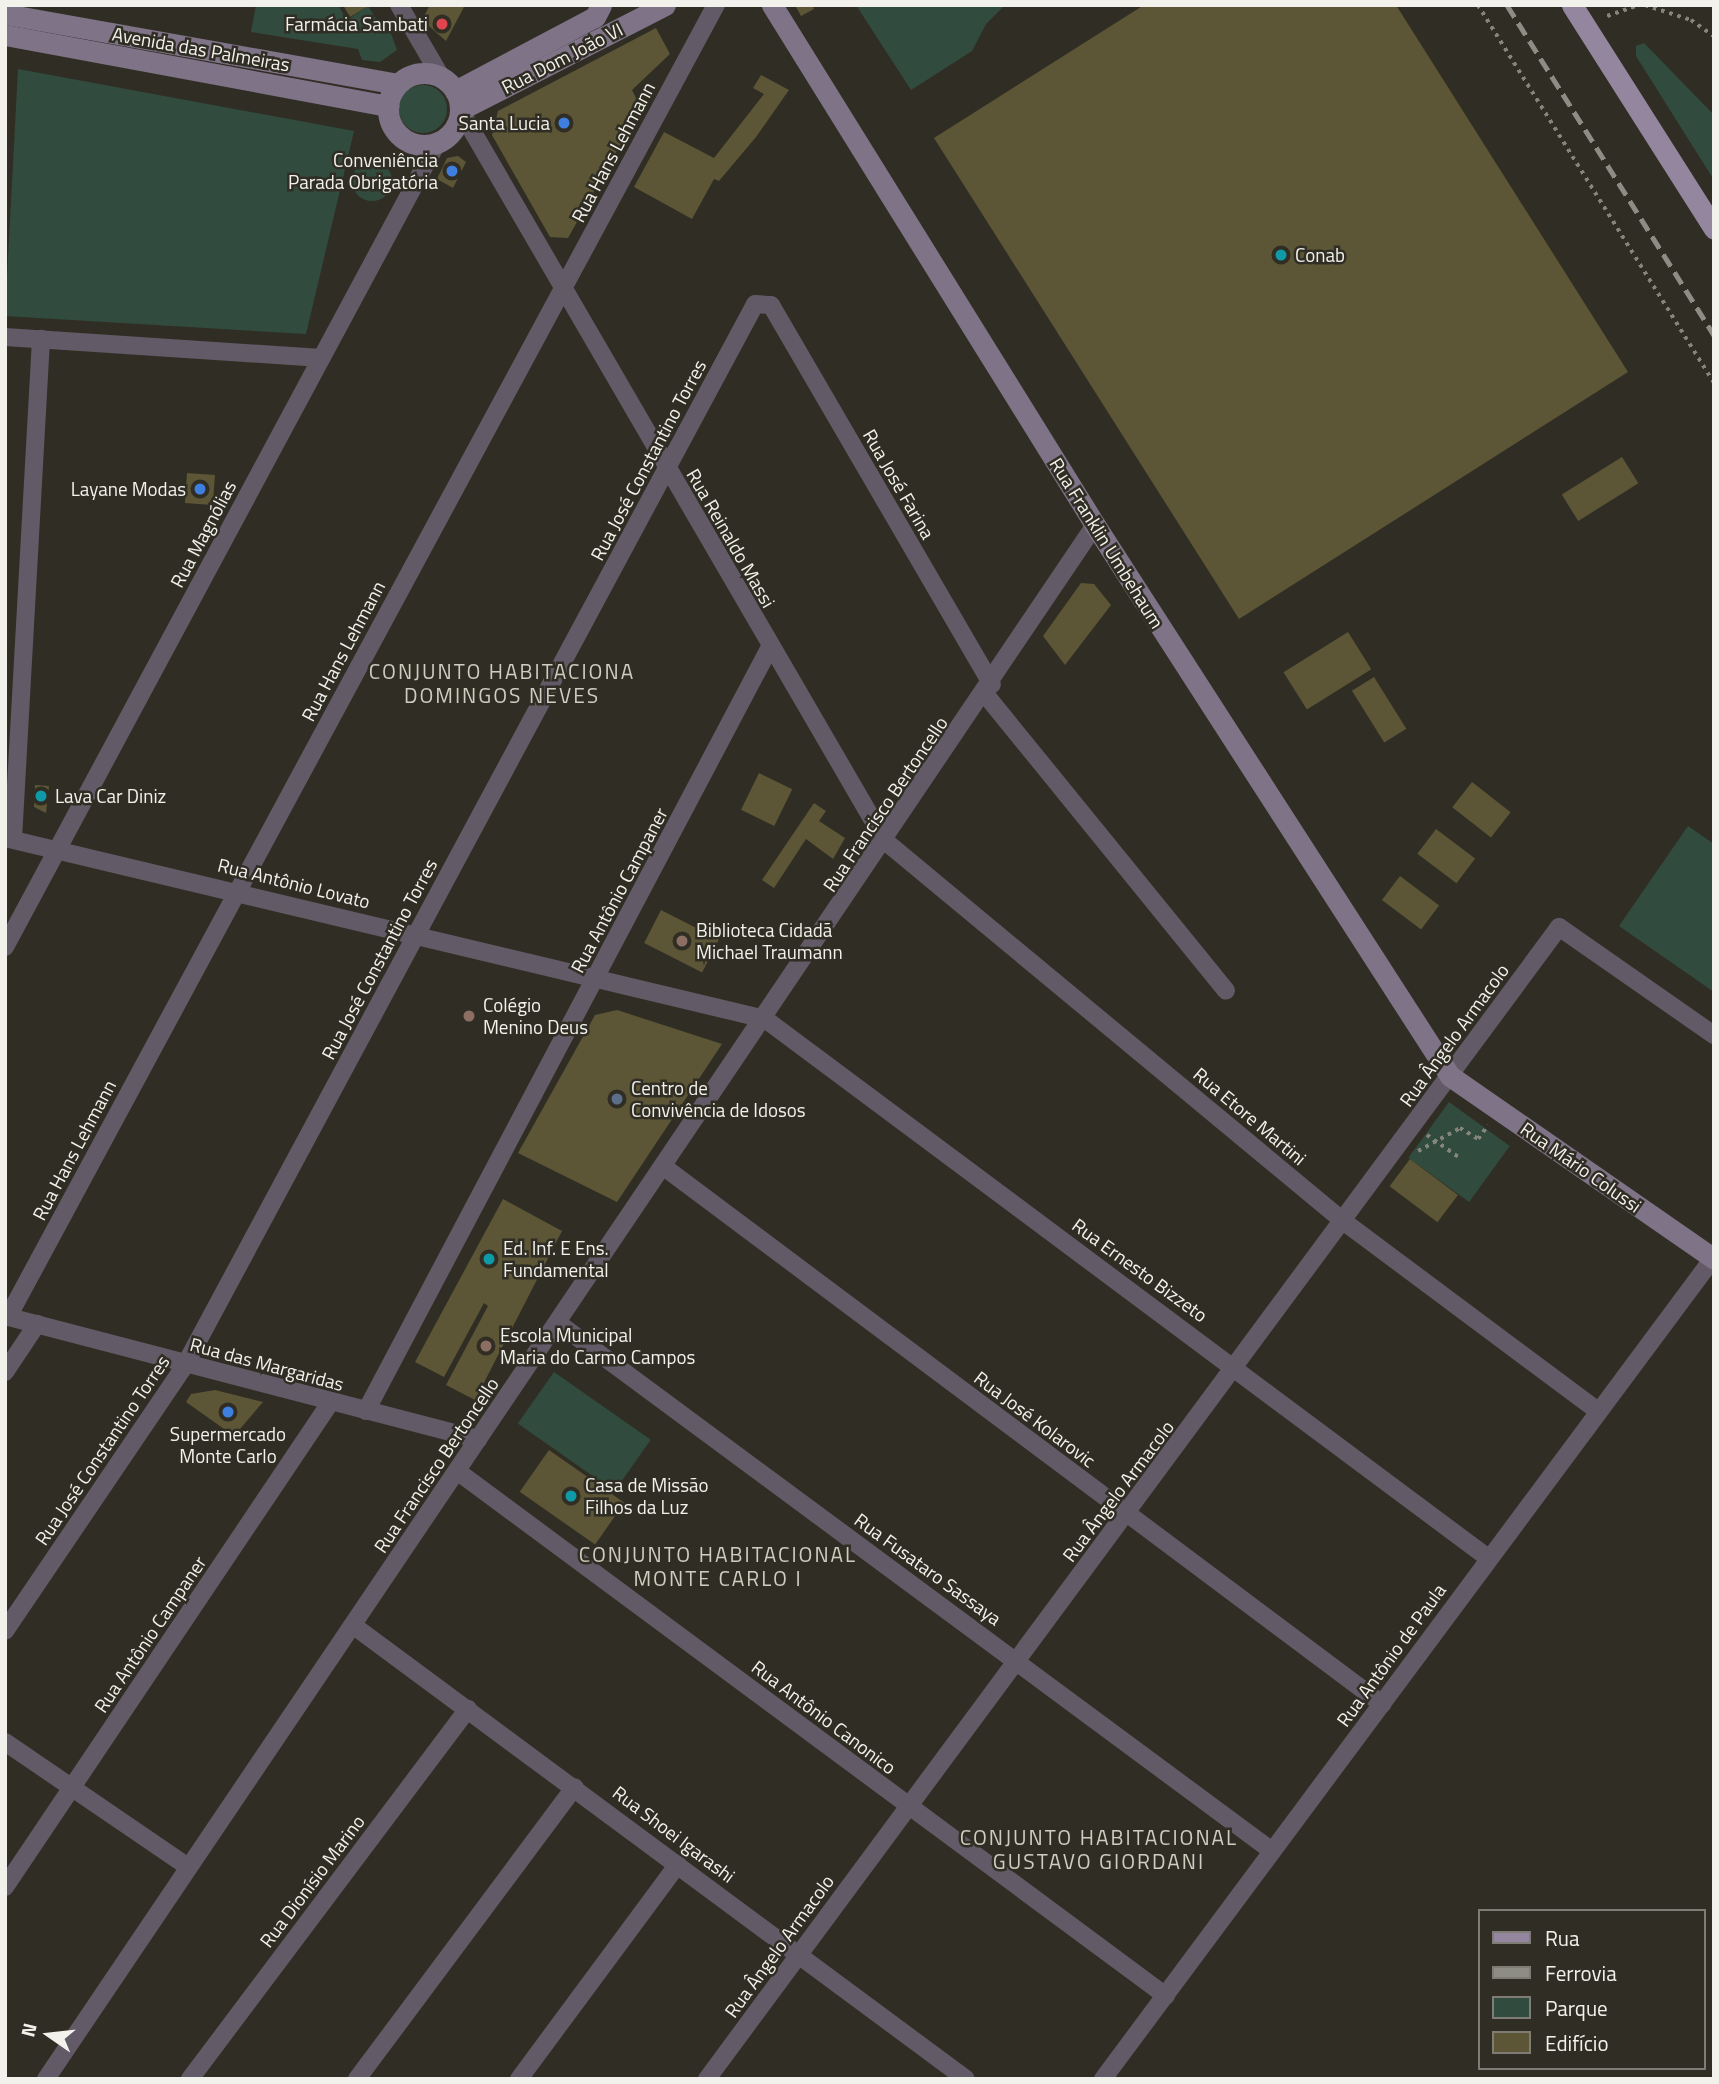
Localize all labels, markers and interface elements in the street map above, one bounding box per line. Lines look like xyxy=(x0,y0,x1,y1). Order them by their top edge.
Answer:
place label: Farmácia Sambati xyxy=(285,13,428,35)
marker: Farmácia Sambati xyxy=(434,16,450,32)
street label: Rua Dom João VI xyxy=(498,18,626,98)
street label: Avenida das Palmeiras xyxy=(110,22,292,76)
street label: Rua Hans Lehmann xyxy=(566,78,660,226)
place label: Santa Lucia xyxy=(459,112,550,134)
marker: Santa Lucia xyxy=(556,115,572,131)
place label: Conveniência Parada Obrigatória xyxy=(288,149,438,193)
marker: Conveniência Parada Obrigatória xyxy=(444,163,460,179)
place label: Conab xyxy=(1295,244,1345,266)
marker: Conab xyxy=(1273,247,1289,263)
street label: Rua José Constantino Torres xyxy=(585,356,711,564)
street label: Rua José Farina xyxy=(858,425,940,543)
street label: Rua Franklin Umbehaum xyxy=(1045,454,1169,632)
street label: Rua Reinaldo Massi xyxy=(682,465,780,611)
street label: Rua Magnólias xyxy=(165,477,241,591)
place label: Layane Modas xyxy=(71,478,186,500)
marker: Layane Modas xyxy=(192,481,208,497)
street label: Rua Hans Lehmann xyxy=(296,577,390,725)
district label: CONJUNTO HABITACIONA DOMINGOS NEVES xyxy=(371,658,633,708)
street label: Rua Francisco Bertoncello xyxy=(818,712,952,896)
place label: Lava Car Diniz xyxy=(55,785,166,807)
marker: Lava Car Diniz xyxy=(33,788,49,804)
street label: Rua Antônio Campaner xyxy=(566,803,672,977)
street label: Rua Antônio Lovato xyxy=(215,853,373,913)
street label: Rua José Constantino Torres xyxy=(316,855,442,1063)
place label: Biblioteca Cidadã Michael Traumann xyxy=(696,919,843,963)
marker: Biblioteca Cidadã Michael Traumann xyxy=(674,933,690,949)
street label: Rua Ângelo Armacolo xyxy=(1395,959,1513,1111)
place label: Colégio Menino Deus xyxy=(483,994,588,1038)
marker: Colégio Menino Deus xyxy=(461,1008,477,1024)
street label: Rua Etore Martini xyxy=(1189,1062,1311,1170)
street label: Rua Hans Lehmann xyxy=(27,1076,121,1224)
place label: Centro de Convivência de Idosos xyxy=(631,1077,806,1121)
marker: Centro de Convivência de Idosos xyxy=(609,1091,625,1107)
street label: Rua Mário Colussi xyxy=(1516,1117,1646,1217)
street label: Rua Ernesto Bizzeto xyxy=(1068,1213,1212,1327)
place label: Ed. Inf. E Ens. Fundamental xyxy=(503,1237,609,1281)
marker: Ed. Inf. E Ens. Fundamental xyxy=(481,1251,497,1267)
place label: Escola Municipal Maria do Carmo Campos xyxy=(500,1324,695,1368)
street label: Rua das Margaridas xyxy=(188,1332,346,1396)
marker: Escola Municipal Maria do Carmo Campos xyxy=(478,1338,494,1354)
street label: Rua José Constantino Torres xyxy=(30,1351,174,1549)
street label: Rua José Kolarovic xyxy=(970,1366,1100,1472)
street label: Rua Francisco Bertoncello xyxy=(369,1373,503,1557)
marker: Supermercado Monte Carlo xyxy=(220,1404,236,1420)
street label: Rua Ângelo Armacolo xyxy=(1057,1416,1179,1566)
place label: Supermercado Monte Carlo xyxy=(170,1423,286,1467)
place label: Casa de Missão Filhos da Luz xyxy=(585,1474,709,1518)
marker: Casa de Missão Filhos da Luz xyxy=(563,1488,579,1504)
street label: Rua Fusataro Sassaya xyxy=(850,1508,1006,1630)
district label: CONJUNTO HABITACIONAL MONTE CARLO I xyxy=(581,1541,855,1591)
street label: Rua Antônio Campaner xyxy=(89,1551,211,1717)
street label: Rua Antônio de Paula xyxy=(1332,1579,1450,1731)
street label: Rua Antônio Canonico xyxy=(747,1655,901,1779)
street label: Rua Shoei Igarashi xyxy=(608,1781,740,1887)
street label: Rua Dionísio Marino xyxy=(255,1810,369,1952)
district label: CONJUNTO HABITACIONAL GUSTAVO GIORDANI xyxy=(962,1824,1236,1874)
street label: Rua Ângelo Armacolo xyxy=(720,1870,838,2022)
legend xyxy=(1478,1909,1705,2070)
text: Rua xyxy=(1545,1922,1580,1954)
text: Ferrovia xyxy=(1545,1957,1617,1989)
text: Parque xyxy=(1545,1992,1608,2024)
north arrow xyxy=(14,2000,84,2070)
text: N xyxy=(12,2020,44,2040)
text: Edifício xyxy=(1545,2027,1609,2059)

